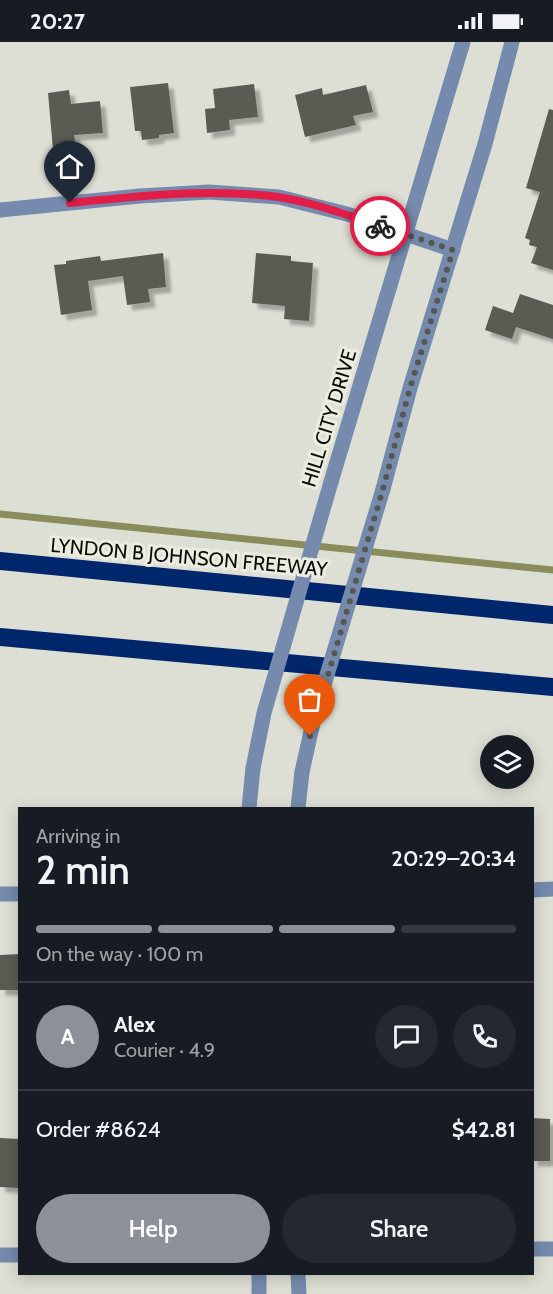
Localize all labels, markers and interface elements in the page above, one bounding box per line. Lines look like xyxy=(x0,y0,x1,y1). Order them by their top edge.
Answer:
text: 20:27 xyxy=(30,8,85,35)
pin xyxy=(44,141,95,203)
icon: home xyxy=(53,150,86,183)
courier xyxy=(350,196,410,256)
icon: bike xyxy=(364,210,397,243)
street label: HILL CITY DRIVE xyxy=(297,346,361,490)
street label: LYNDON B JOHNSON FREEWAY xyxy=(49,533,329,581)
pin xyxy=(284,674,335,736)
icon: bag xyxy=(293,683,326,716)
map controls xyxy=(480,735,534,789)
button: layers xyxy=(480,735,534,789)
text: Arriving in xyxy=(36,824,120,848)
text: 20:29–20:34 xyxy=(391,845,516,872)
text: 2 min xyxy=(36,846,130,894)
text: On the way · 100 m xyxy=(36,942,203,966)
button: chat xyxy=(375,1005,438,1068)
button: phone xyxy=(453,1005,516,1068)
text: Alex xyxy=(114,1011,155,1038)
text: A xyxy=(61,1023,74,1050)
text: Courier · 4.9 xyxy=(114,1038,215,1062)
text: Order #8624 xyxy=(36,1116,160,1143)
text: $42.81 xyxy=(452,1116,516,1143)
button: Help xyxy=(36,1194,270,1263)
button: Share xyxy=(282,1194,516,1263)

